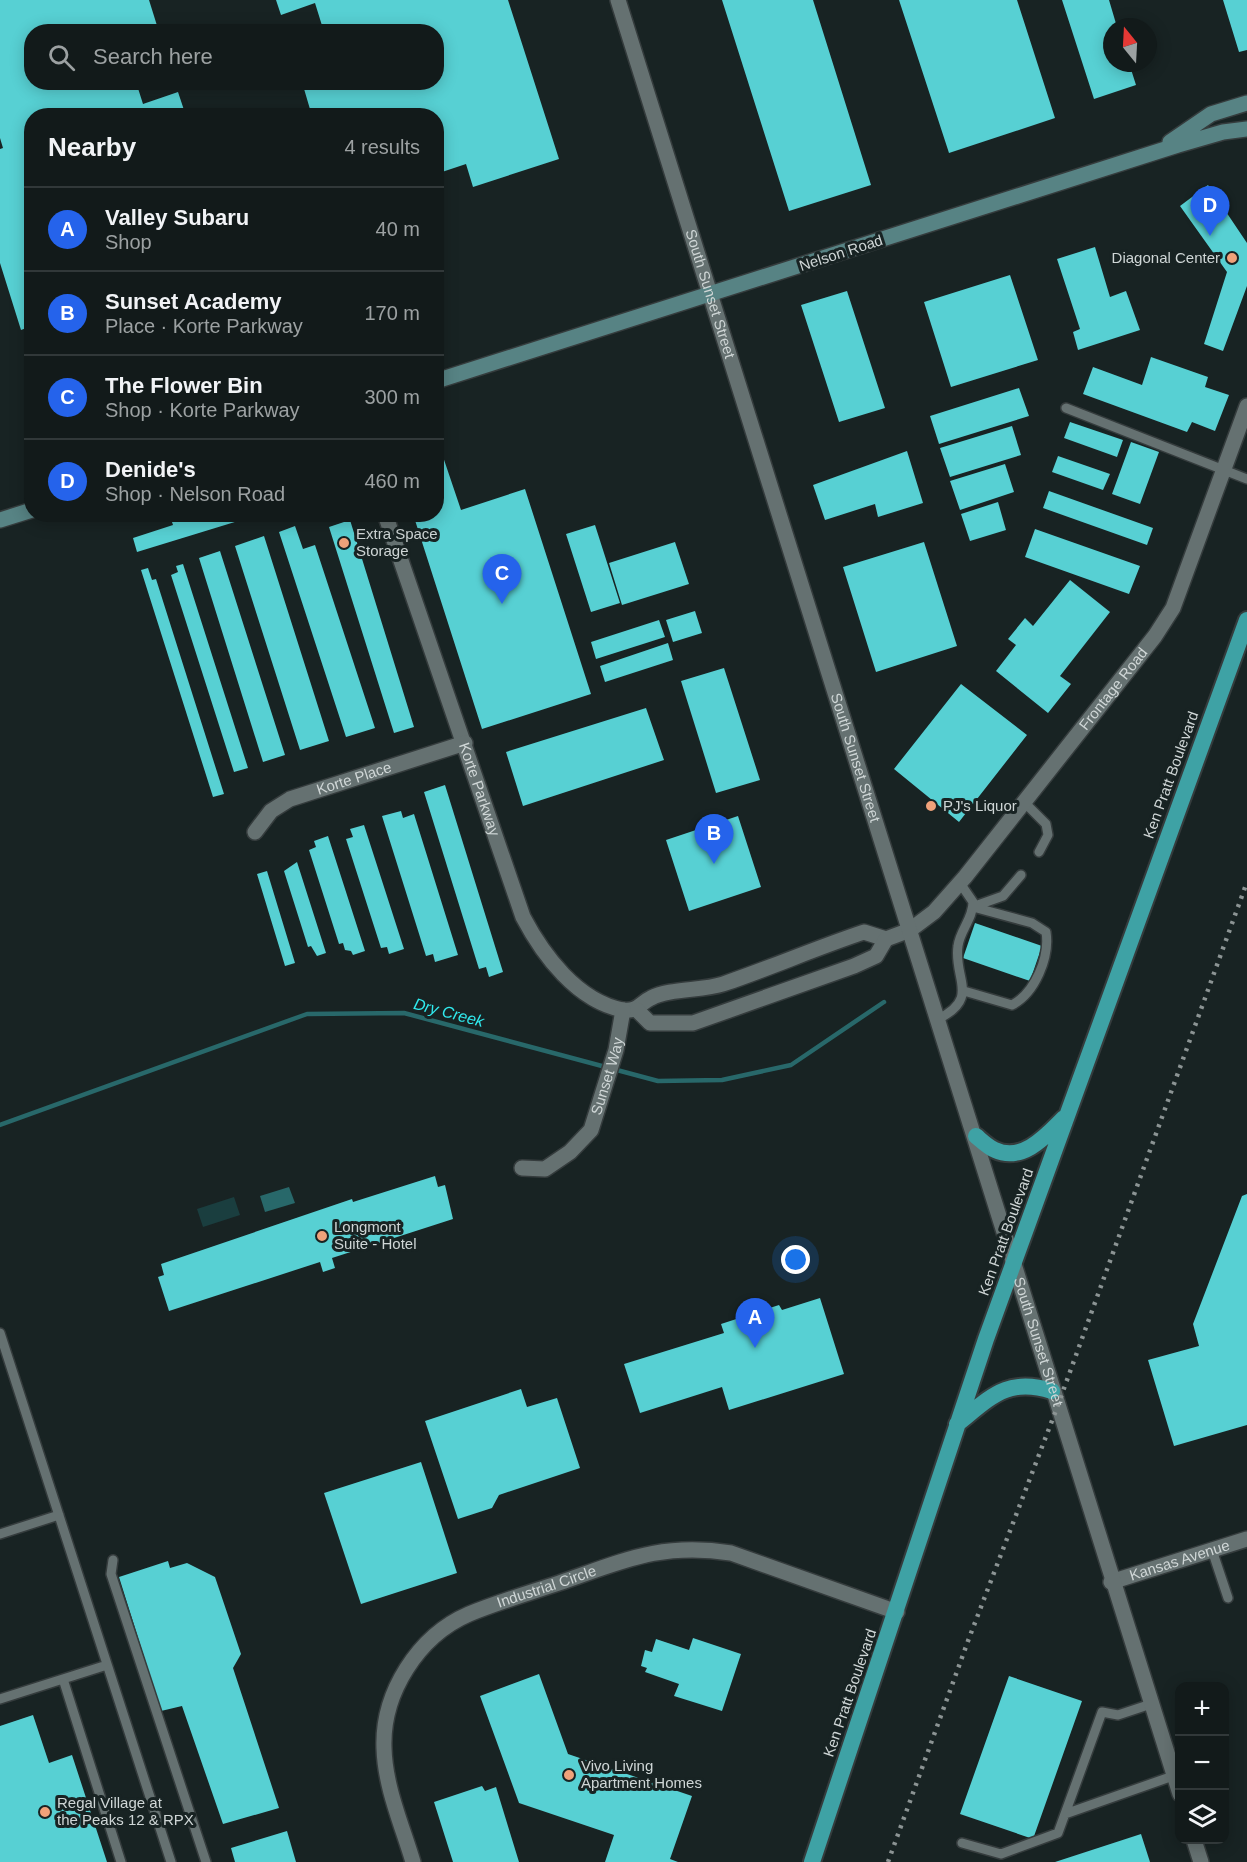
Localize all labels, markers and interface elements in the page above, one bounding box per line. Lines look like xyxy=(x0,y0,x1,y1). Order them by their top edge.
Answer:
north arrow xyxy=(1103,18,1157,72)
search box xyxy=(24,24,444,90)
icon: search xyxy=(45,41,78,74)
text: Search here xyxy=(93,44,213,69)
text: Nearby xyxy=(48,132,136,162)
text: 4 results xyxy=(344,136,420,158)
pin: D xyxy=(1190,186,1230,236)
text: Valley Subaru xyxy=(105,205,249,230)
text: A xyxy=(60,218,75,240)
text: 40 m xyxy=(376,218,420,240)
street label: South Sunset Street xyxy=(682,227,739,361)
text: Shop xyxy=(105,231,152,253)
street label: Nelson Road xyxy=(797,231,885,274)
place label: Diagonal Center xyxy=(1112,249,1220,266)
marker: Diagonal Center xyxy=(1225,251,1239,265)
text: Sunset Academy xyxy=(105,289,281,314)
text: B xyxy=(60,302,75,324)
text: 170 m xyxy=(364,302,420,324)
text: Place · Korte Parkway xyxy=(105,315,303,337)
text: The Flower Bin xyxy=(105,373,263,398)
text: C xyxy=(60,386,75,408)
text: 300 m xyxy=(364,386,420,408)
text: Shop · Korte Parkway xyxy=(105,399,300,421)
text: Denide's xyxy=(105,457,196,482)
text: D xyxy=(60,470,75,492)
text: 460 m xyxy=(364,470,420,492)
text: Shop · Nelson Road xyxy=(105,483,285,505)
place label: Extra Space Storage xyxy=(356,525,438,559)
marker: Extra Space Storage xyxy=(337,536,351,550)
pin: C xyxy=(482,554,522,604)
street label: Frontage Road xyxy=(1075,644,1151,733)
street label: South Sunset Street xyxy=(828,691,884,825)
street label: Ken Pratt Boulevard xyxy=(1140,709,1201,841)
street label: Korte Parkway xyxy=(456,740,504,839)
street label: Korte Place xyxy=(314,758,393,798)
place label: PJ's Liquor xyxy=(943,797,1017,814)
marker: PJ's Liquor xyxy=(924,799,938,813)
pin: B xyxy=(694,814,734,864)
water label: Dry Creek xyxy=(412,995,487,1030)
street label: Sunset Way xyxy=(587,1035,626,1117)
street label: Ken Pratt Boulevard xyxy=(975,1166,1036,1298)
place label: Longmont Suite - Hotel xyxy=(334,1218,417,1252)
marker: Longmont Suite - Hotel xyxy=(315,1229,329,1243)
your location xyxy=(781,1245,810,1274)
street label: South Sunset Street xyxy=(1011,1275,1067,1409)
pin: A xyxy=(736,1298,774,1348)
street label: Kansas Avenue xyxy=(1127,1536,1232,1584)
street label: Industrial Circle xyxy=(494,1562,598,1611)
street label: Ken Pratt Boulevard xyxy=(820,1627,879,1759)
map controls xyxy=(1175,1682,1229,1844)
button: + xyxy=(1175,1682,1229,1736)
button: − xyxy=(1175,1736,1229,1790)
place label: Vivo Living Apartment Homes xyxy=(581,1757,702,1791)
marker: Vivo Living Apartment Homes xyxy=(562,1768,576,1782)
button: layers xyxy=(1175,1790,1229,1844)
place label: Regal Village at the Peaks 12 & RPX xyxy=(57,1794,194,1828)
marker: Regal Village at the Peaks 12 & RPX xyxy=(38,1805,52,1819)

